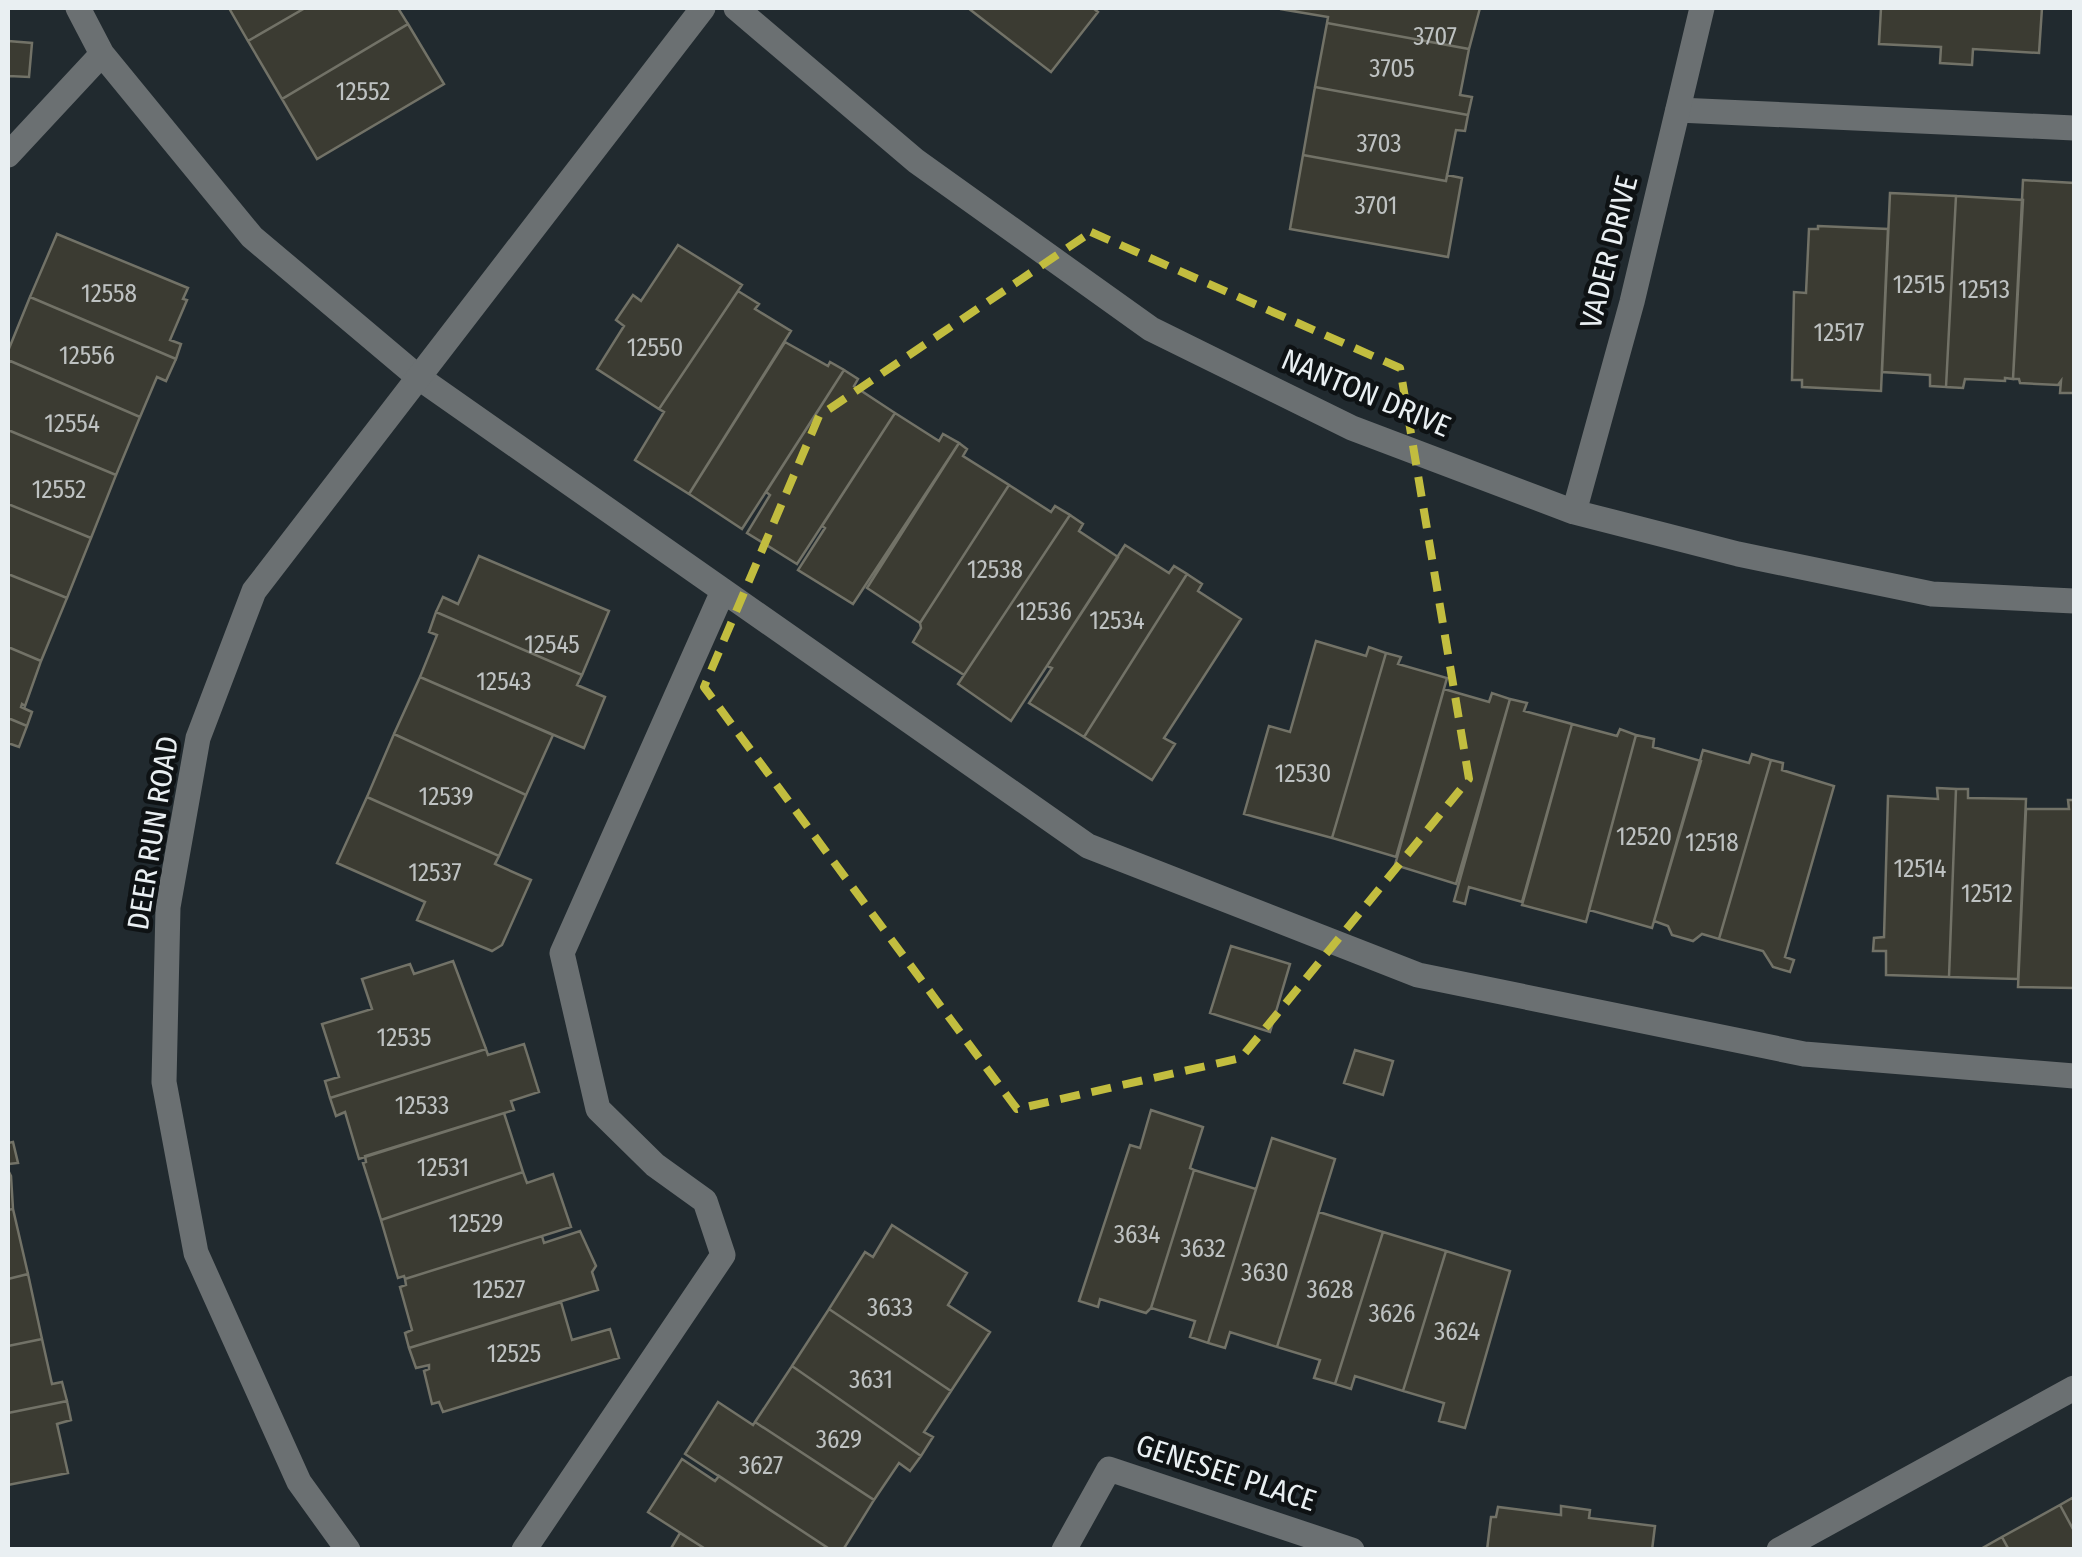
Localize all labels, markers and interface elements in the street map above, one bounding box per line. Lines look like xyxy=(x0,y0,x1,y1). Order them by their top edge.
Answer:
house number: 3707 xyxy=(1413,22,1457,52)
house number: 3705 xyxy=(1369,54,1415,84)
house number: 12552 xyxy=(336,77,390,107)
house number: 3703 xyxy=(1356,129,1402,159)
street label: VADER DRIVE xyxy=(1573,172,1645,332)
house number: 3701 xyxy=(1354,191,1398,221)
house number: 12515 xyxy=(1893,270,1945,300)
house number: 12513 xyxy=(1958,275,2010,305)
house number: 12558 xyxy=(81,279,137,309)
house number: 12517 xyxy=(1814,318,1864,348)
house number: 12550 xyxy=(627,333,683,363)
house number: 12556 xyxy=(59,341,115,371)
street label: NANTON DRIVE xyxy=(1276,341,1456,445)
house number: 12554 xyxy=(44,409,100,439)
house number: 12552 xyxy=(32,475,86,505)
house number: 12538 xyxy=(967,555,1023,585)
house number: 12536 xyxy=(1016,597,1072,627)
house number: 12534 xyxy=(1089,606,1145,636)
house number: 12545 xyxy=(524,630,580,660)
house number: 12543 xyxy=(476,667,532,697)
street label: DEER RUN ROAD xyxy=(120,733,186,933)
house number: 12530 xyxy=(1275,759,1331,789)
house number: 12539 xyxy=(418,782,474,812)
house number: 12520 xyxy=(1616,822,1672,852)
house number: 12518 xyxy=(1685,828,1739,858)
house number: 12514 xyxy=(1894,854,1946,884)
house number: 12537 xyxy=(408,858,462,888)
house number: 12512 xyxy=(1961,879,2013,909)
house number: 12535 xyxy=(377,1023,431,1053)
house number: 12533 xyxy=(395,1091,449,1121)
house number: 12531 xyxy=(417,1153,469,1183)
house number: 12529 xyxy=(448,1209,504,1239)
house number: 3634 xyxy=(1114,1220,1160,1250)
house number: 3632 xyxy=(1180,1234,1226,1264)
house number: 3630 xyxy=(1241,1258,1289,1288)
house number: 12527 xyxy=(473,1275,525,1305)
house number: 3628 xyxy=(1307,1275,1353,1305)
house number: 3633 xyxy=(867,1293,913,1323)
house number: 3626 xyxy=(1369,1299,1415,1329)
house number: 3624 xyxy=(1434,1317,1480,1347)
house number: 12525 xyxy=(487,1339,541,1369)
house number: 3631 xyxy=(849,1365,893,1395)
house number: 3629 xyxy=(816,1425,862,1455)
street label: GENESEE PLACE xyxy=(1131,1427,1321,1519)
house number: 3627 xyxy=(739,1451,783,1481)

